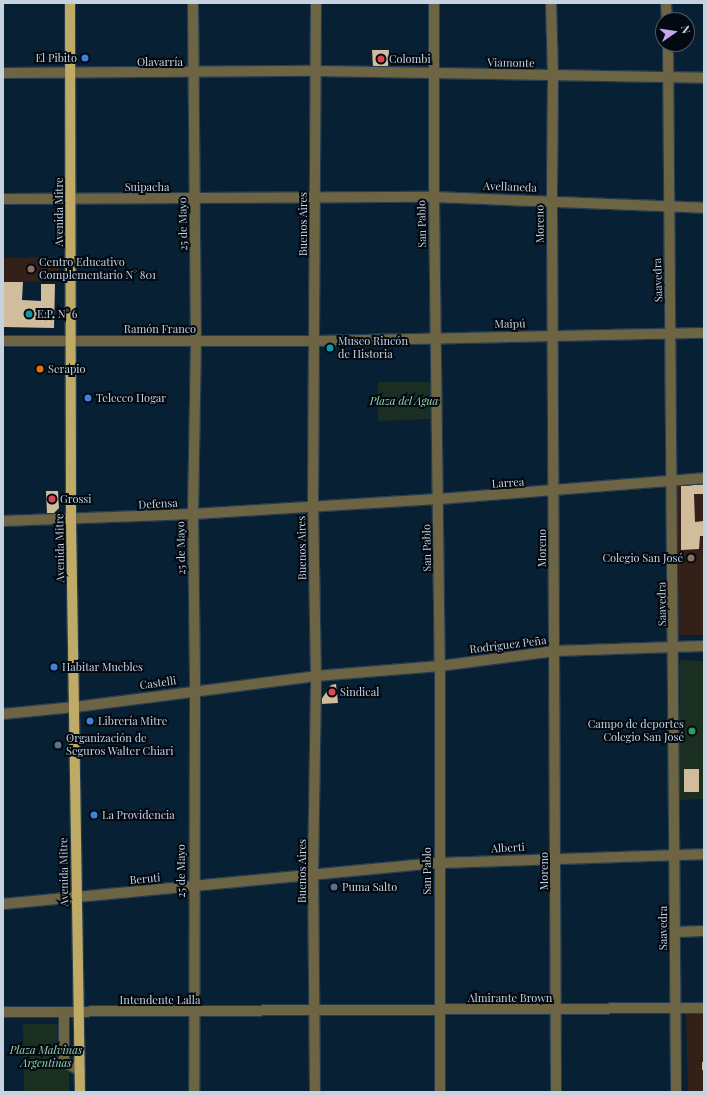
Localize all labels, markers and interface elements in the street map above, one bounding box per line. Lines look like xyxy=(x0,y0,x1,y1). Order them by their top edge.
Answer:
north arrow xyxy=(655,12,695,52)
text: N xyxy=(678,24,694,35)
place label: El Pibito xyxy=(35,51,77,65)
place label: Colombi xyxy=(389,52,431,66)
marker: El Pibito xyxy=(80,53,90,63)
marker: Colombi xyxy=(376,54,386,64)
street label: Olavarría xyxy=(137,55,183,69)
street label: Viamonte xyxy=(487,56,535,70)
street label: Avenida Mitre xyxy=(52,177,66,247)
street label: Avellaneda xyxy=(483,179,537,195)
street label: Suipacha xyxy=(125,180,169,194)
street label: Buenos Aires xyxy=(296,192,310,256)
street label: 25 de Mayo xyxy=(176,197,190,251)
street label: San Pablo xyxy=(415,200,429,248)
street label: Moreno xyxy=(533,205,547,243)
place label: Centro Educativo Complementario N° 801 xyxy=(39,256,156,282)
street label: Saavedra xyxy=(651,258,665,302)
marker: Centro Educativo Complementario N° 801 xyxy=(26,264,36,274)
place label: E.P. N° 6 xyxy=(37,307,78,321)
marker: E.P. N° 6 xyxy=(24,309,34,319)
street label: Maipú xyxy=(494,317,526,331)
street label: Ramón Franco xyxy=(124,322,196,336)
place label: Museo Rincón de Historia xyxy=(338,335,408,361)
marker: Museo Rincón de Historia xyxy=(325,343,335,353)
place label: Serapio xyxy=(48,362,86,376)
marker: Serapio xyxy=(35,364,45,374)
place label: Telecco Hogar xyxy=(96,391,166,405)
marker: Telecco Hogar xyxy=(83,393,93,403)
park label: Plaza del Agua xyxy=(369,394,439,408)
street label: Larrea xyxy=(491,475,525,491)
place label: Grossi xyxy=(60,492,91,506)
marker: Grossi xyxy=(47,494,57,504)
street label: Defensa xyxy=(138,496,178,512)
street label: Avenida Mitre xyxy=(53,513,67,583)
street label: Buenos Aires xyxy=(295,516,309,580)
street label: 25 de Mayo xyxy=(174,521,188,575)
street label: San Pablo xyxy=(420,524,434,572)
street label: Moreno xyxy=(535,529,549,567)
place label: Colegio San José xyxy=(602,551,683,565)
marker: Colegio San José xyxy=(686,553,696,563)
street label: Saavedra xyxy=(655,582,669,626)
street label: Rodríguez Peña xyxy=(469,634,547,656)
place label: Habitar Muebles xyxy=(62,660,143,674)
marker: Habitar Muebles xyxy=(49,662,59,672)
street label: Castelli xyxy=(139,674,177,692)
place label: Sindical xyxy=(340,685,379,699)
marker: Sindical xyxy=(327,687,337,697)
place label: Librería Mitre xyxy=(98,714,167,728)
marker: Librería Mitre xyxy=(85,716,95,726)
place label: Campo de deportes Colegio San José xyxy=(588,718,684,744)
marker: Campo de deportes Colegio San José xyxy=(687,726,697,736)
place label: Organización de Seguros Walter Chiari xyxy=(66,732,174,758)
marker: Organización de Seguros Walter Chiari xyxy=(53,740,63,750)
place label: La Providencia xyxy=(102,808,175,822)
marker: La Providencia xyxy=(89,810,99,820)
street label: Avenida Mitre xyxy=(57,837,71,907)
street label: Buenos Aires xyxy=(295,839,309,903)
street label: Alberti xyxy=(491,841,525,855)
street label: 25 de Mayo xyxy=(174,844,188,898)
street label: San Pablo xyxy=(420,847,434,895)
street label: Moreno xyxy=(537,852,551,890)
street label: Beruti xyxy=(129,871,161,887)
place label: Puma Salto xyxy=(342,880,397,894)
marker: Puma Salto xyxy=(329,882,339,892)
street label: Saavedra xyxy=(656,906,670,950)
street label: Almirante Brown xyxy=(468,991,552,1005)
street label: Intendente Lalla xyxy=(120,993,200,1007)
park label: Plaza Malvinas Argentinas xyxy=(10,1044,82,1070)

